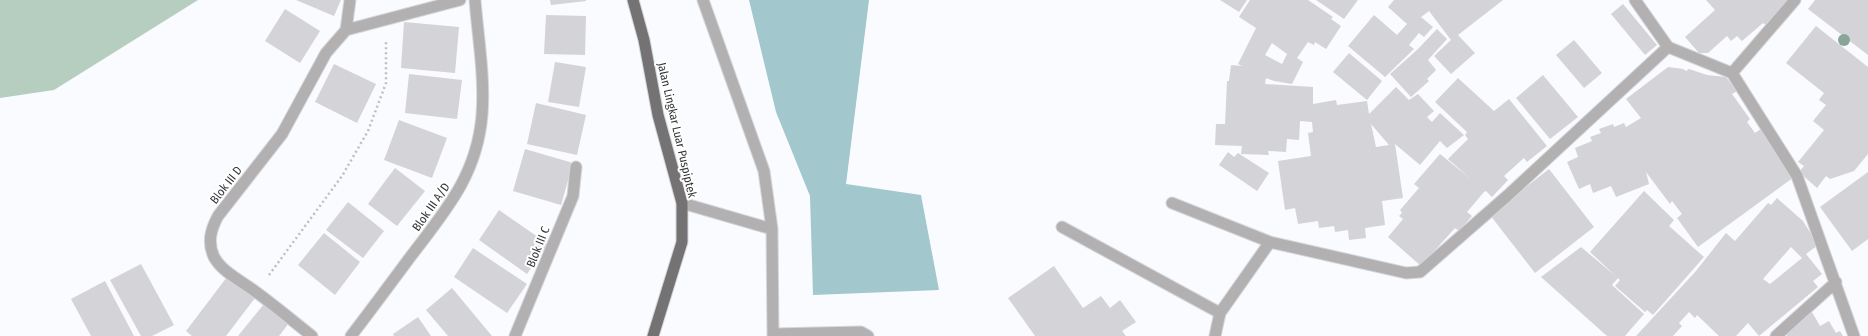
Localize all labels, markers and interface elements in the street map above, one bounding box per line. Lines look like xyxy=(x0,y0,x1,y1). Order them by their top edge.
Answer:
street label: Jalan Lingkar Luar Puspiptek xyxy=(655,61,699,199)
street label: Blok III D xyxy=(207,163,245,206)
street label: Blok III A/D xyxy=(409,180,453,234)
street label: Blok III C xyxy=(524,225,552,269)

